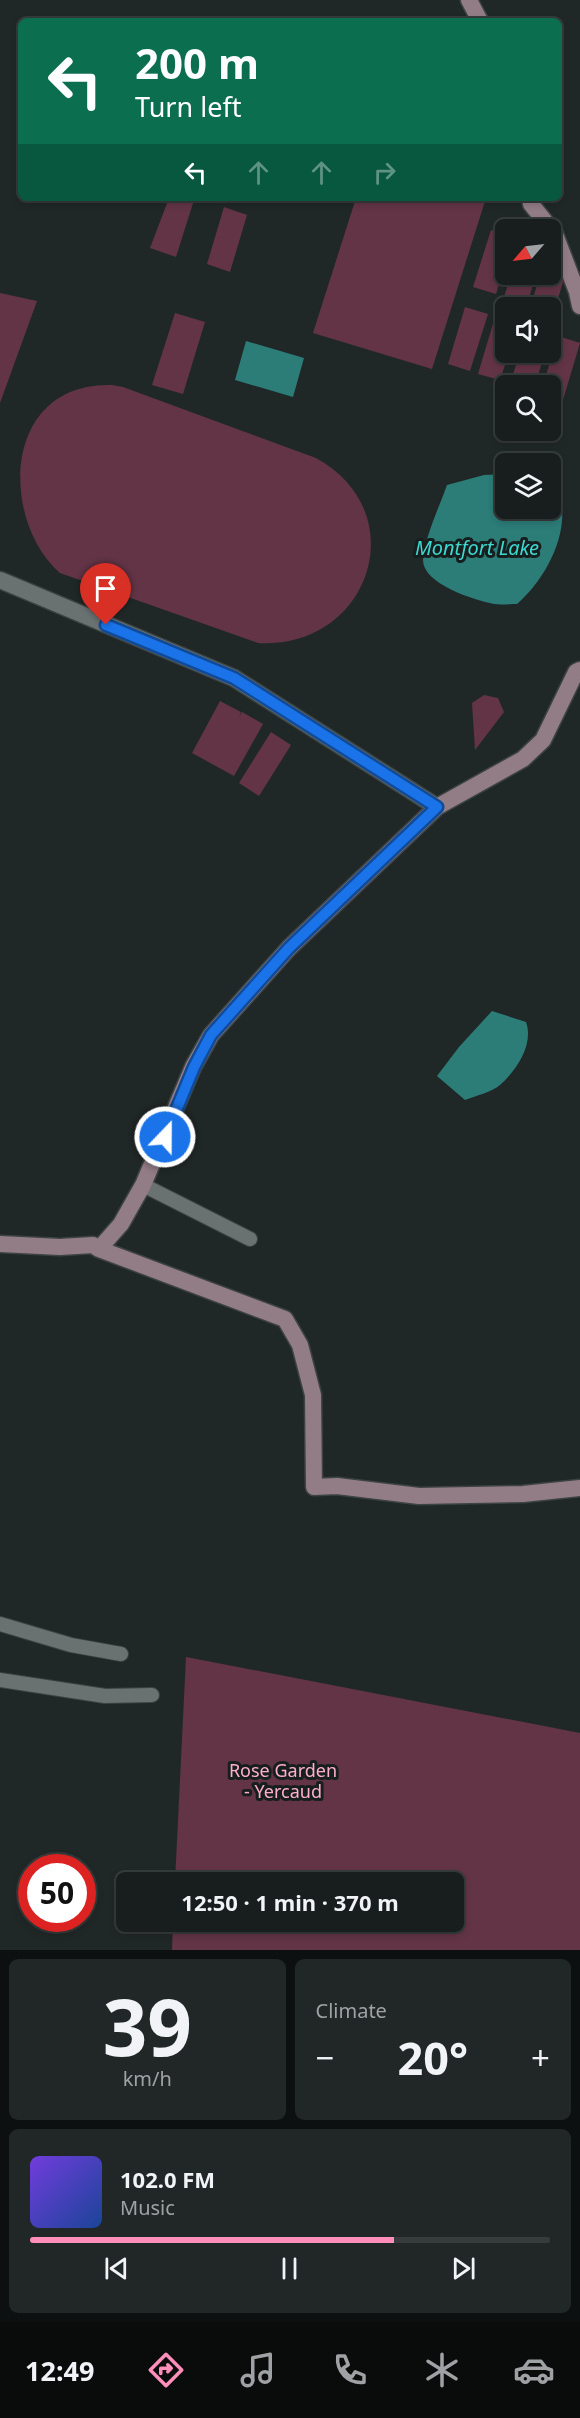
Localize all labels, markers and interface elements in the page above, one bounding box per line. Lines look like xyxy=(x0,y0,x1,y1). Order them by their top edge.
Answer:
text: 200 m xyxy=(135,34,259,91)
icon: left xyxy=(36,42,114,120)
text: Turn left xyxy=(135,88,241,125)
icon: left xyxy=(179,156,212,189)
icon: ahead xyxy=(242,156,275,189)
icon: ahead xyxy=(305,156,338,189)
icon: right xyxy=(368,156,401,189)
north arrow xyxy=(495,219,561,285)
map controls xyxy=(495,219,561,519)
button: sound xyxy=(495,297,561,363)
button: search xyxy=(495,375,561,441)
button: layers xyxy=(495,453,561,519)
water label: Montfort Lake xyxy=(415,534,539,561)
pin xyxy=(80,563,131,625)
icon: arrive xyxy=(89,572,122,605)
position arrow xyxy=(133,1105,197,1169)
park label: Rose Garden - Yercaud xyxy=(229,1758,337,1803)
speed limit sign: 50 xyxy=(18,1854,96,1932)
text: 12:50 · 1 min · 370 m xyxy=(181,1887,399,1917)
text: 39 xyxy=(103,1973,192,2079)
text: Climate xyxy=(316,1997,387,2024)
text: 20° xyxy=(397,2027,468,2088)
text: − xyxy=(316,2035,334,2080)
text: + xyxy=(531,2035,550,2080)
text: km/h xyxy=(123,2065,172,2092)
text: 102.0 FM xyxy=(120,2164,215,2194)
text: Music xyxy=(120,2194,175,2221)
icon: previous xyxy=(100,2252,133,2285)
icon: pause xyxy=(273,2252,306,2285)
icon: next xyxy=(447,2252,480,2285)
icon: directions xyxy=(145,2349,187,2391)
icon: music xyxy=(237,2349,279,2391)
icon: phone xyxy=(329,2349,371,2391)
icon: climate xyxy=(421,2349,463,2391)
icon: car xyxy=(513,2349,555,2391)
text: 12:49 xyxy=(25,2352,94,2389)

